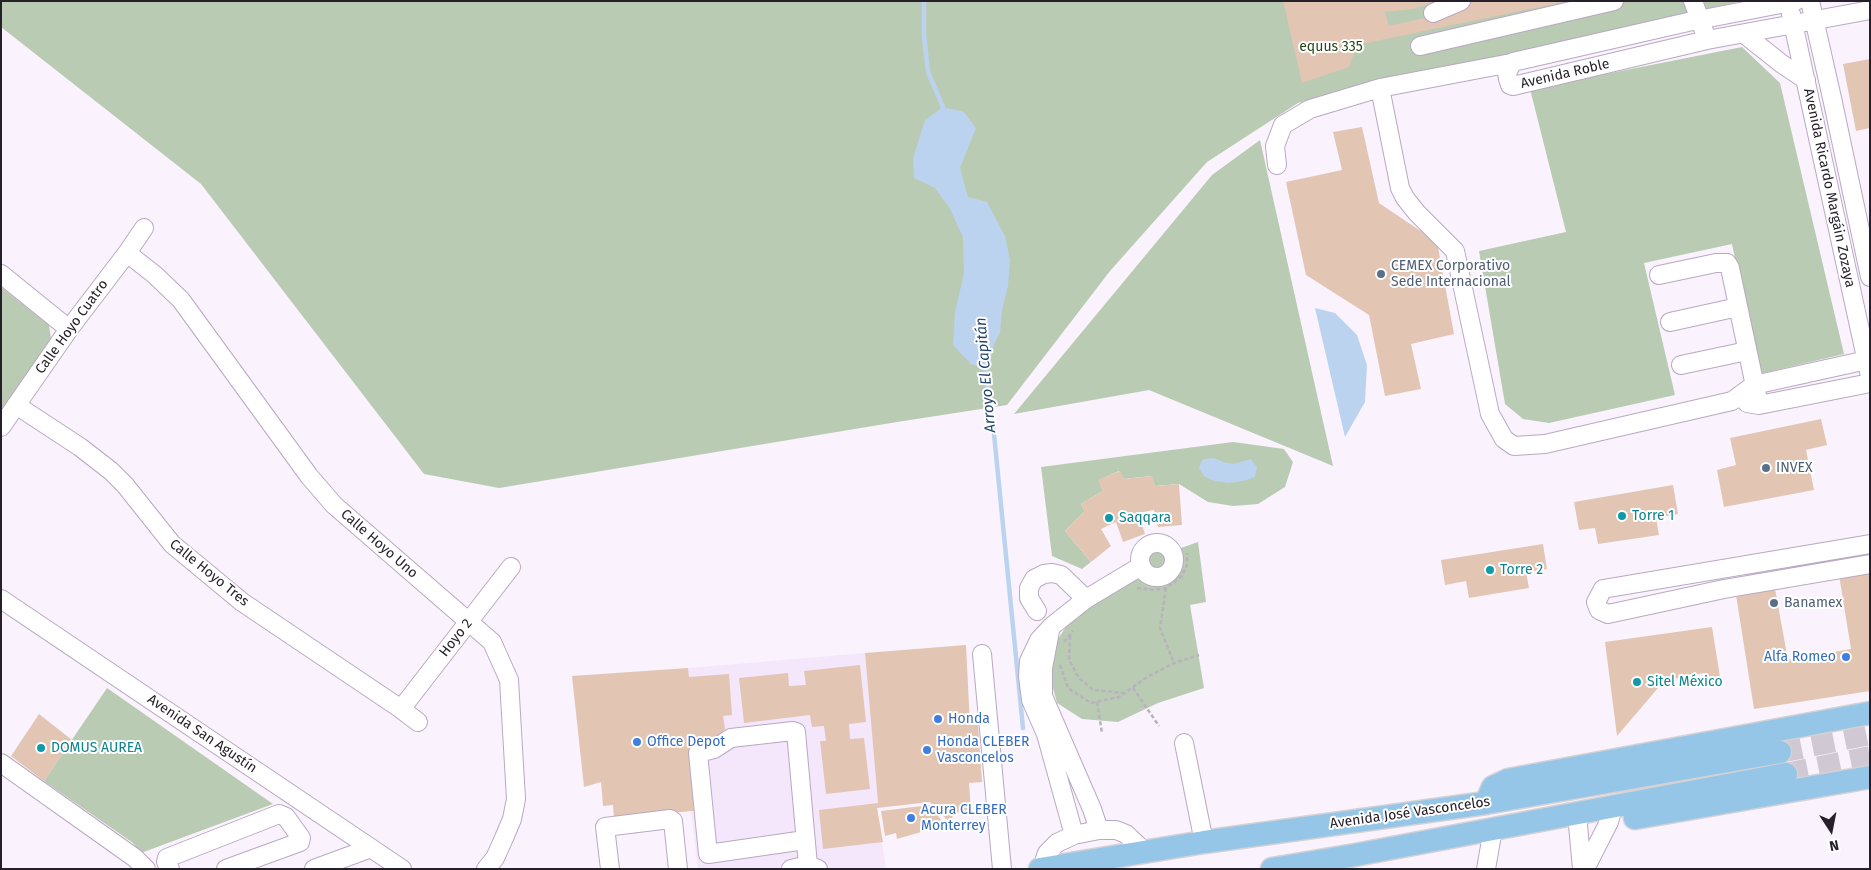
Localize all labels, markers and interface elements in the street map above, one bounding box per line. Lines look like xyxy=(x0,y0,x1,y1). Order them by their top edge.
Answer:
park label: equus 335 xyxy=(1299,39,1363,55)
street label: Avenida Roble xyxy=(1519,56,1611,92)
street label: Avenida Ricardo Margáin Zozaya xyxy=(1800,87,1858,289)
place label: CEMEX Corporativo Sede Internacional xyxy=(1391,258,1511,290)
marker: CEMEX Corporativo Sede Internacional xyxy=(1375,268,1387,280)
street label: Calle Hoyo Cuatro xyxy=(32,277,112,377)
water label: Arroyo El Capitán xyxy=(972,317,1000,433)
place label: INVEX xyxy=(1776,460,1813,476)
marker: INVEX xyxy=(1760,462,1772,474)
street label: Calle Hoyo Uno xyxy=(337,506,421,582)
place label: Torre 1 xyxy=(1632,508,1674,524)
place label: Saqqara xyxy=(1119,510,1171,526)
marker: Torre 1 xyxy=(1616,510,1628,522)
marker: Saqqara xyxy=(1103,512,1115,524)
street label: Calle Hoyo Tres xyxy=(166,536,252,610)
place label: Torre 2 xyxy=(1500,562,1543,578)
marker: Torre 2 xyxy=(1484,564,1496,576)
place label: Banamex xyxy=(1784,595,1842,611)
marker: Banamex xyxy=(1768,597,1780,609)
street label: Hoyo 2 xyxy=(436,616,476,660)
place label: Alfa Romeo xyxy=(1764,649,1836,665)
marker: Alfa Romeo xyxy=(1840,651,1852,663)
place label: Sitel México xyxy=(1647,674,1723,690)
marker: Sitel México xyxy=(1631,676,1643,688)
street label: Avenida San Agustín xyxy=(144,691,260,777)
place label: Honda xyxy=(948,711,990,727)
marker: Honda xyxy=(932,713,944,725)
place label: Office Depot xyxy=(647,734,725,750)
place label: Honda CLEBER Vasconcelos xyxy=(937,734,1029,766)
marker: Office Depot xyxy=(631,736,643,748)
place label: DOMUS AUREA xyxy=(51,740,142,756)
marker: DOMUS AUREA xyxy=(35,742,47,754)
marker: Honda CLEBER Vasconcelos xyxy=(921,744,933,756)
street label: Avenida José Vasconcelos xyxy=(1329,793,1491,833)
place label: Acura CLEBER Monterrey xyxy=(921,802,1007,834)
north arrow xyxy=(1806,805,1856,855)
marker: Acura CLEBER Monterrey xyxy=(905,812,917,824)
text: N xyxy=(1828,836,1840,854)

